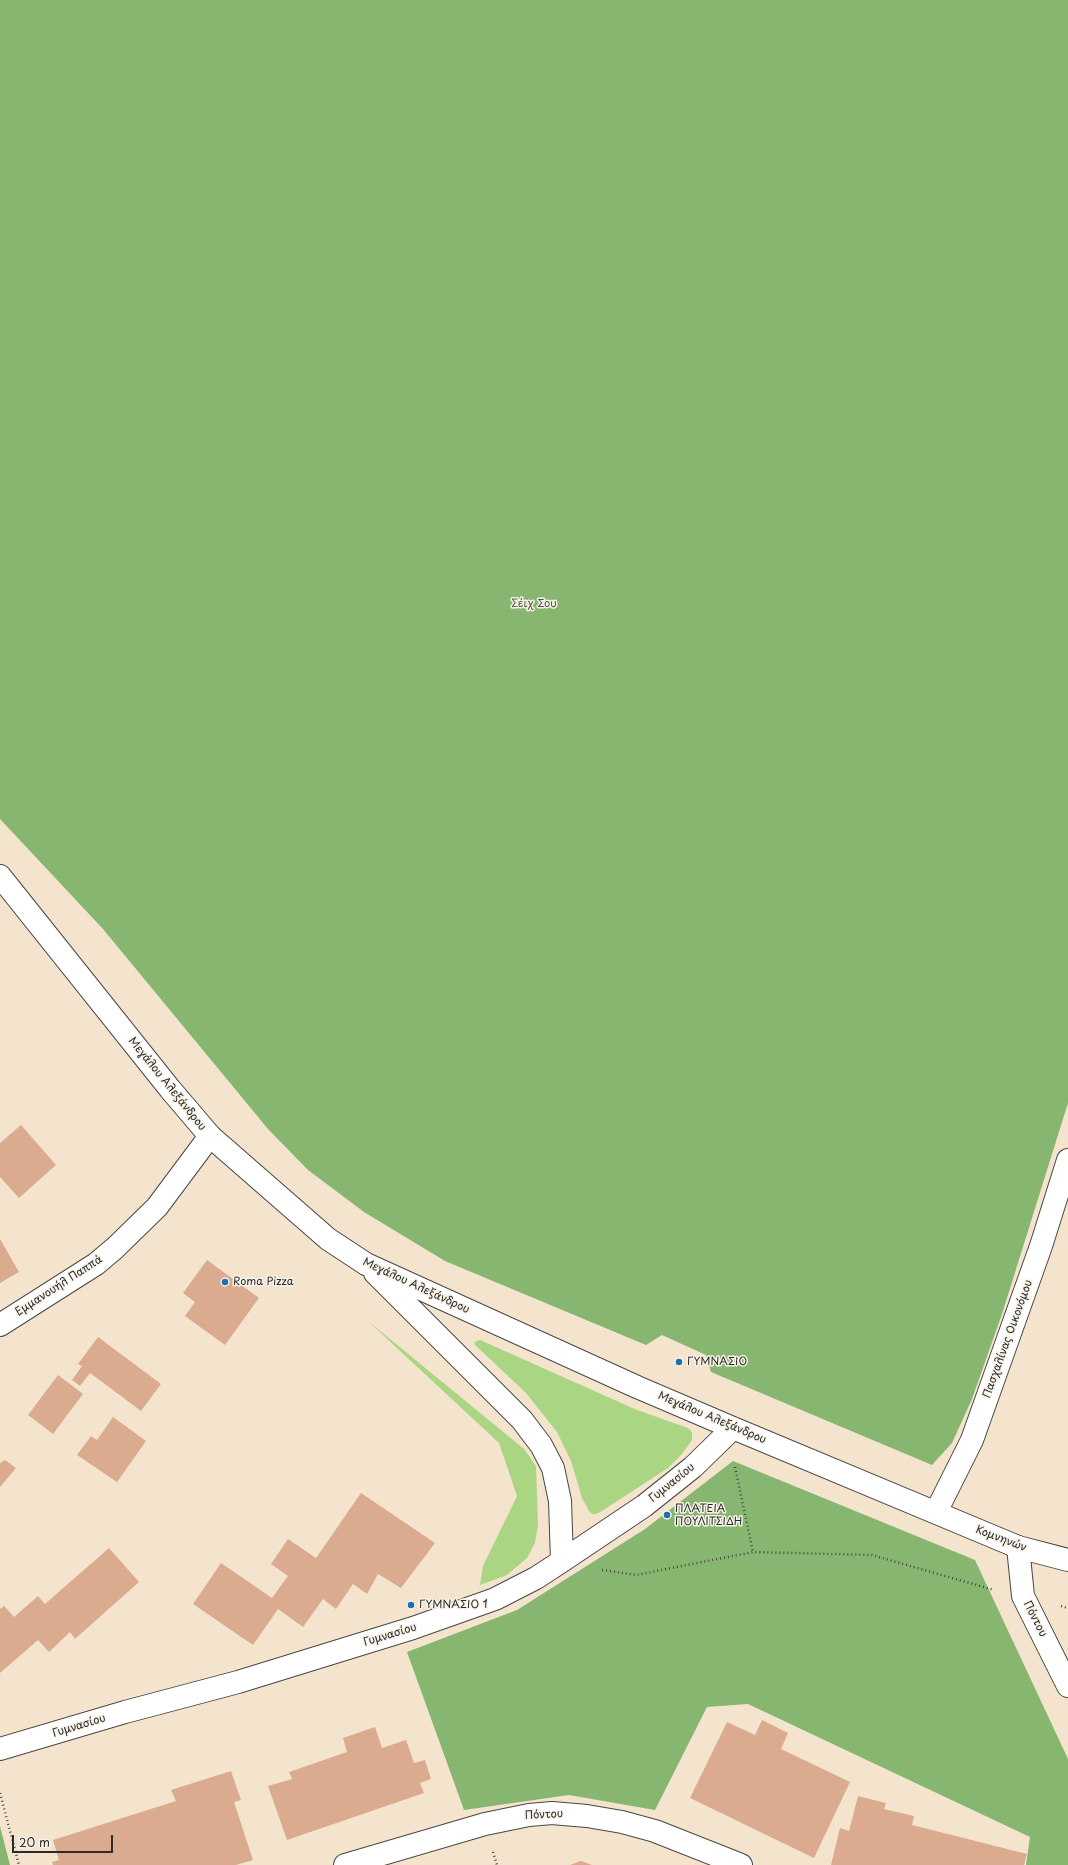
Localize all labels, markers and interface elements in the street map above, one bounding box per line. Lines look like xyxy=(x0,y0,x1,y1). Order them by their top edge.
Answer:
park label: Σέιχ Σου xyxy=(511,597,557,611)
street label: Μεγάλου Αλεξάνδρου xyxy=(125,1035,209,1133)
street label: Εμμανουήλ Παππά xyxy=(13,1253,105,1319)
street label: Μεγάλου Αλεξάνδρου xyxy=(361,1255,471,1317)
place label: Roma Pizza xyxy=(233,1275,294,1289)
marker: Roma Pizza xyxy=(220,1277,230,1287)
street label: Πασχαλίνας Οικονόμου xyxy=(980,1278,1036,1400)
place label: ΓΥΜΝΑΣΙΟ xyxy=(687,1355,747,1369)
marker: ΓΥΜΝΑΣΙΟ xyxy=(674,1357,684,1367)
street label: Μεγάλου Αλεξάνδρου xyxy=(656,1389,768,1447)
street label: Γυμνασίου xyxy=(647,1461,697,1505)
place label: ΠΛΑΤΕΙΑ ΠΟΥΛΙΤΣΙΔΗ xyxy=(675,1502,742,1528)
marker: ΠΛΑΤΕΙΑ ΠΟΥΛΙΤΣΙΔΗ xyxy=(662,1510,672,1520)
street label: Κομνηνών xyxy=(974,1523,1028,1555)
place label: ΓΥΜΝΑΣΙΟ 1 xyxy=(419,1598,488,1612)
street label: Πόντου xyxy=(1020,1599,1050,1639)
marker: ΓΥΜΝΑΣΙΟ 1 xyxy=(406,1600,416,1610)
street label: Γυμνασίου xyxy=(362,1621,418,1649)
street label: Γυμνασίου xyxy=(51,1712,107,1740)
street label: Πόντου xyxy=(524,1807,564,1823)
scale bar xyxy=(14,1827,115,1853)
text: 20 m xyxy=(19,1833,50,1851)

